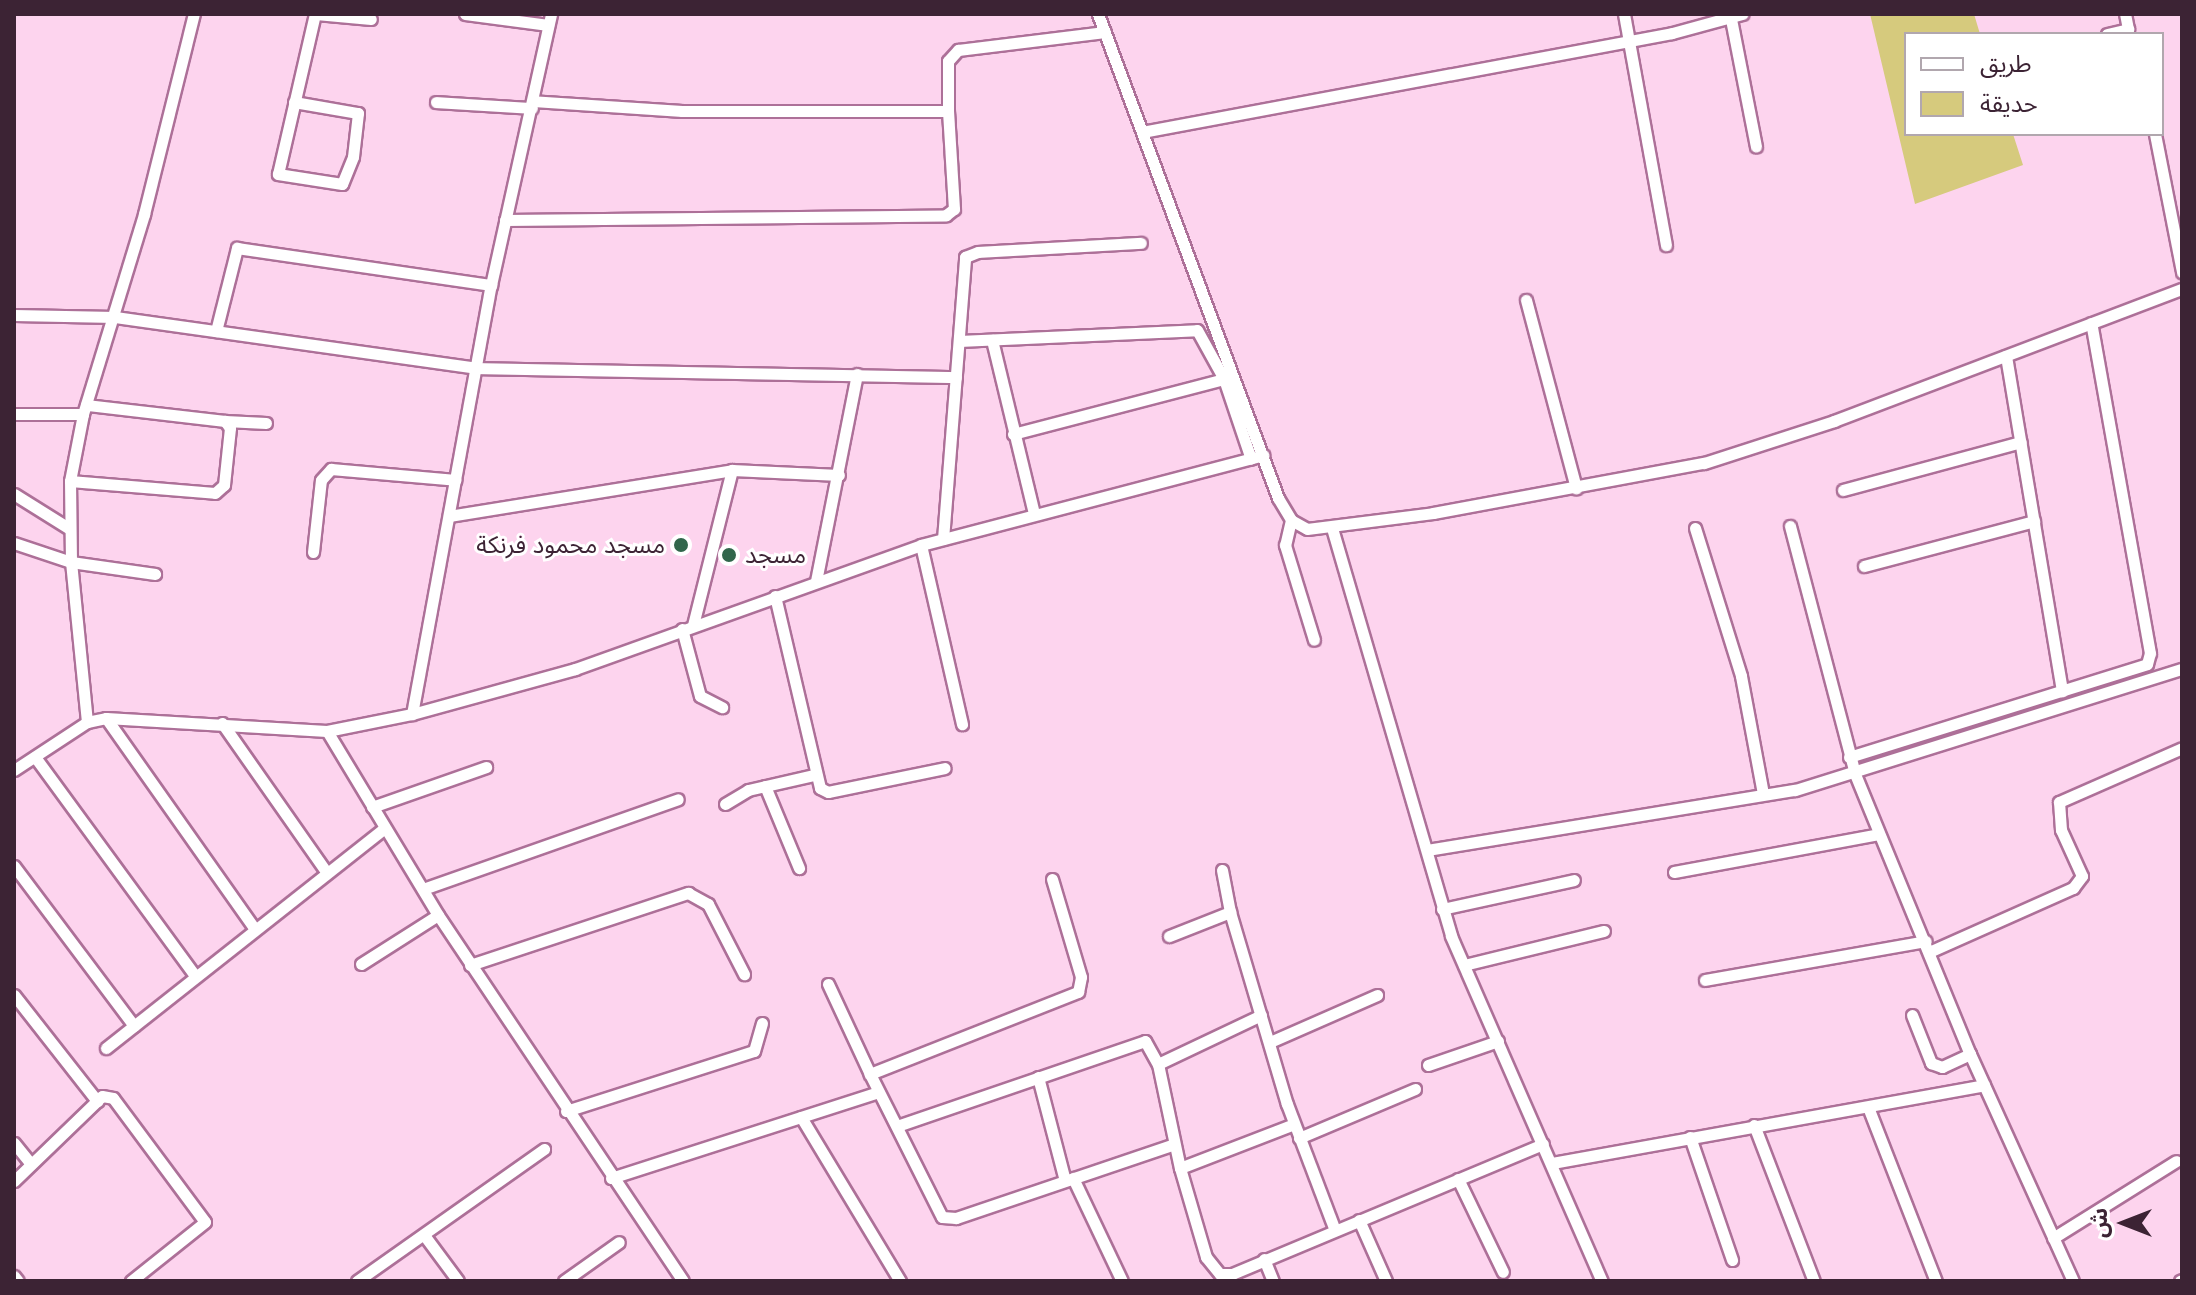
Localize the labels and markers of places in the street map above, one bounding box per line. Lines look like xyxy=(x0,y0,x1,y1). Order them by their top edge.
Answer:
place label: مسجد محمود فرنكة xyxy=(476,531,665,559)
marker: مسجد محمود فرنكة xyxy=(672,536,690,554)
place label: مسجد xyxy=(745,541,806,569)
marker: مسجد xyxy=(720,546,738,564)

